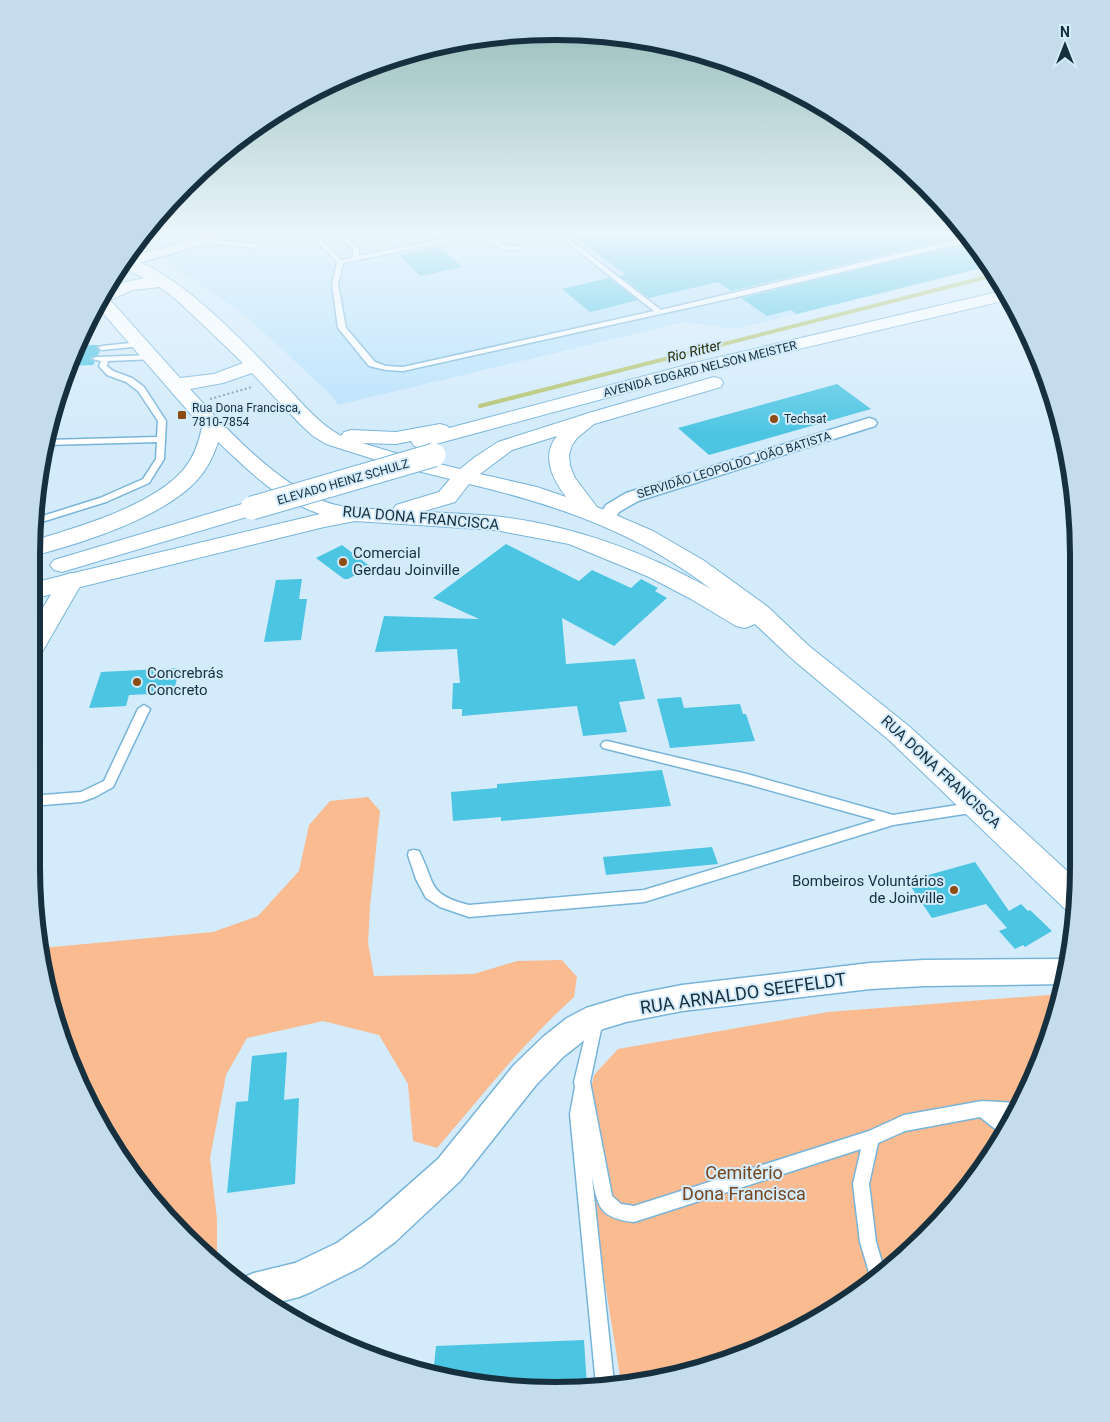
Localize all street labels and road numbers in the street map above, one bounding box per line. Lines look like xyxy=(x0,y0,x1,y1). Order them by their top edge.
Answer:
street label: AVENIDA EDGARD NELSON MEISTER xyxy=(602,338,799,400)
street label: SERVIDÃO LEOPOLDO JOÃO BATISTA xyxy=(635,427,833,501)
street label: ELEVADO HEINZ SCHULZ xyxy=(275,456,411,508)
street label: RUA DONA FRANCISCA xyxy=(342,502,500,534)
street label: RUA DONA FRANCISCA xyxy=(877,712,1005,832)
street label: RUA ARNALDO SEEFELDT xyxy=(639,968,848,1018)

